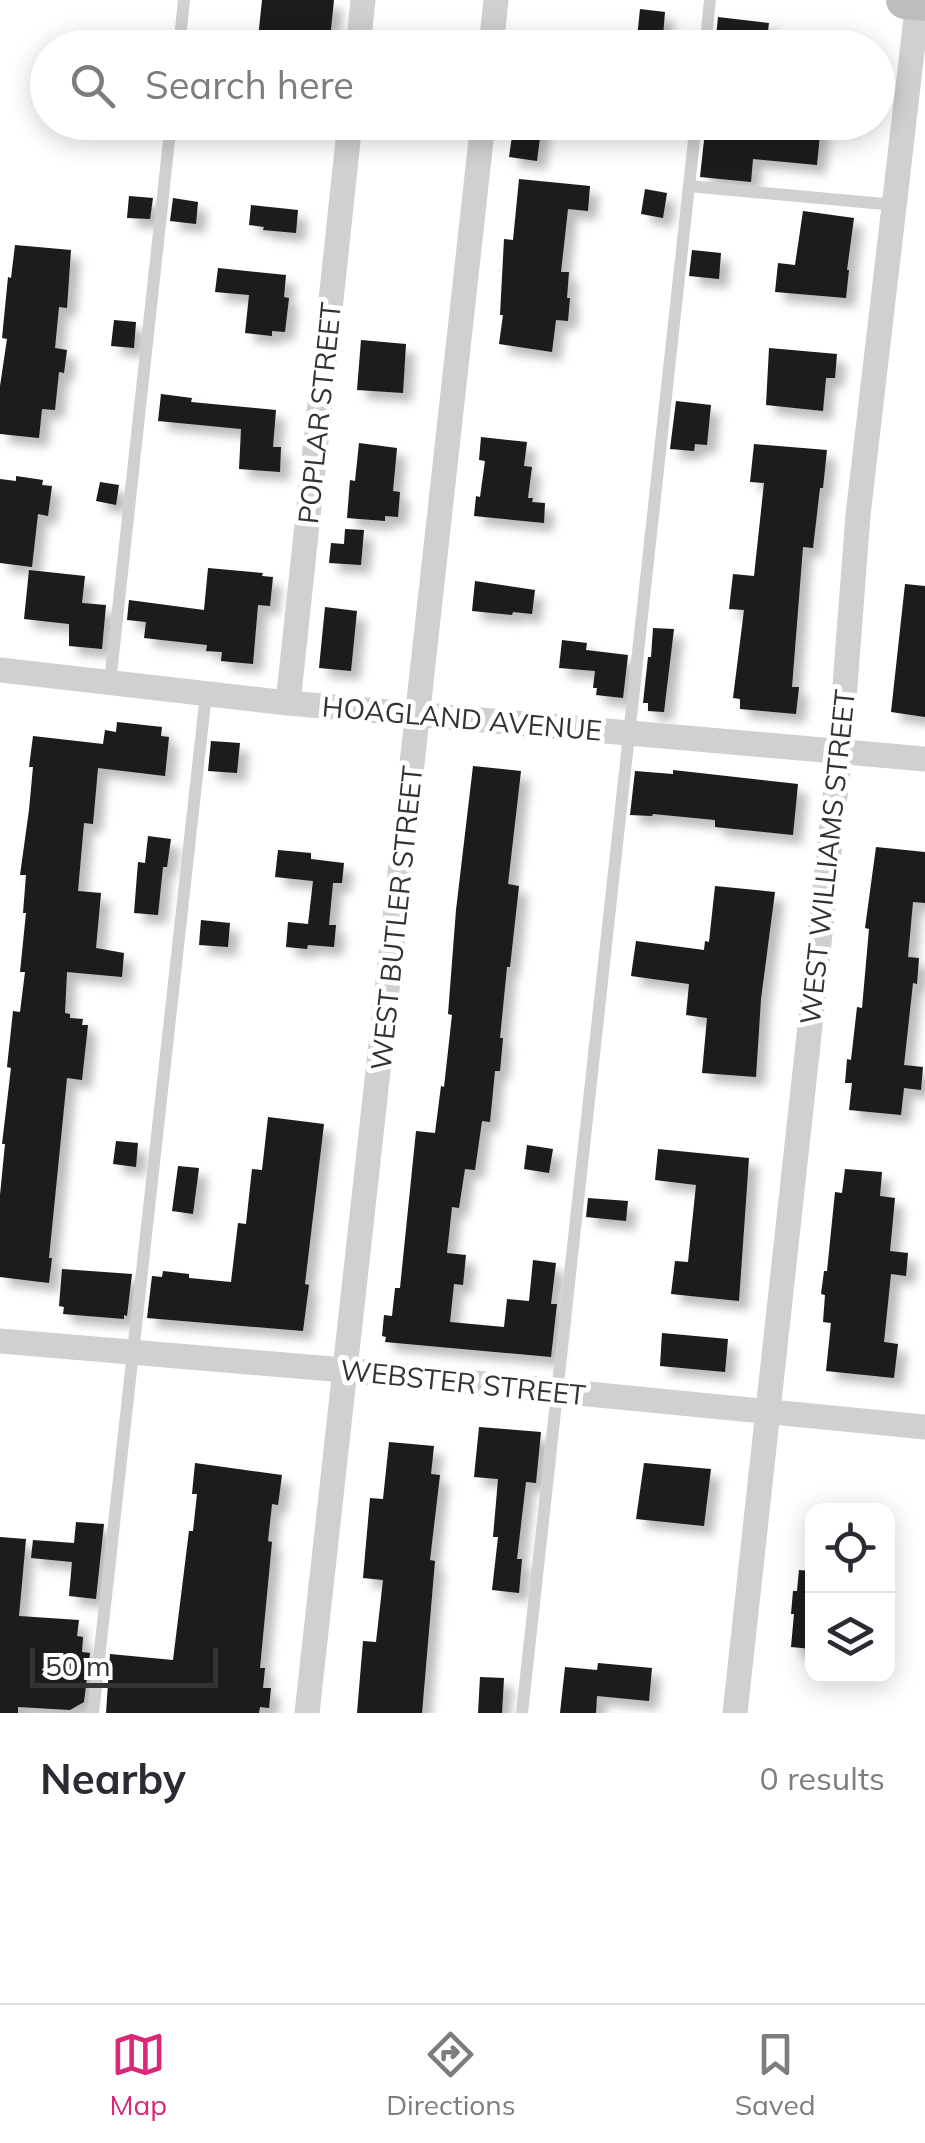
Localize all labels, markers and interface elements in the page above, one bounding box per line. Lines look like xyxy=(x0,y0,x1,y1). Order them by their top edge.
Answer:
search box xyxy=(30,30,895,140)
icon: search xyxy=(65,58,120,113)
text: Search here xyxy=(145,61,354,109)
street label: POPLAR STREET xyxy=(290,300,348,526)
street label: HOAGLAND AVENUE xyxy=(321,688,603,748)
street label: WEST WILLIAMS STREET xyxy=(792,688,862,1026)
street label: WEST BUTLER STREET xyxy=(363,764,429,1072)
street label: WEBSTER STREET xyxy=(339,1352,587,1412)
map controls xyxy=(805,1503,895,1683)
button: locate xyxy=(805,1503,895,1593)
button: layers xyxy=(805,1593,895,1683)
scale bar xyxy=(30,1643,218,1688)
text: 50 m xyxy=(45,1648,111,1683)
text: Nearby xyxy=(40,1752,186,1805)
text: 0 results xyxy=(760,1758,885,1798)
tab: Map xyxy=(110,2027,167,2122)
tab: Directions xyxy=(386,2027,516,2122)
tab: Saved xyxy=(735,2027,815,2122)

